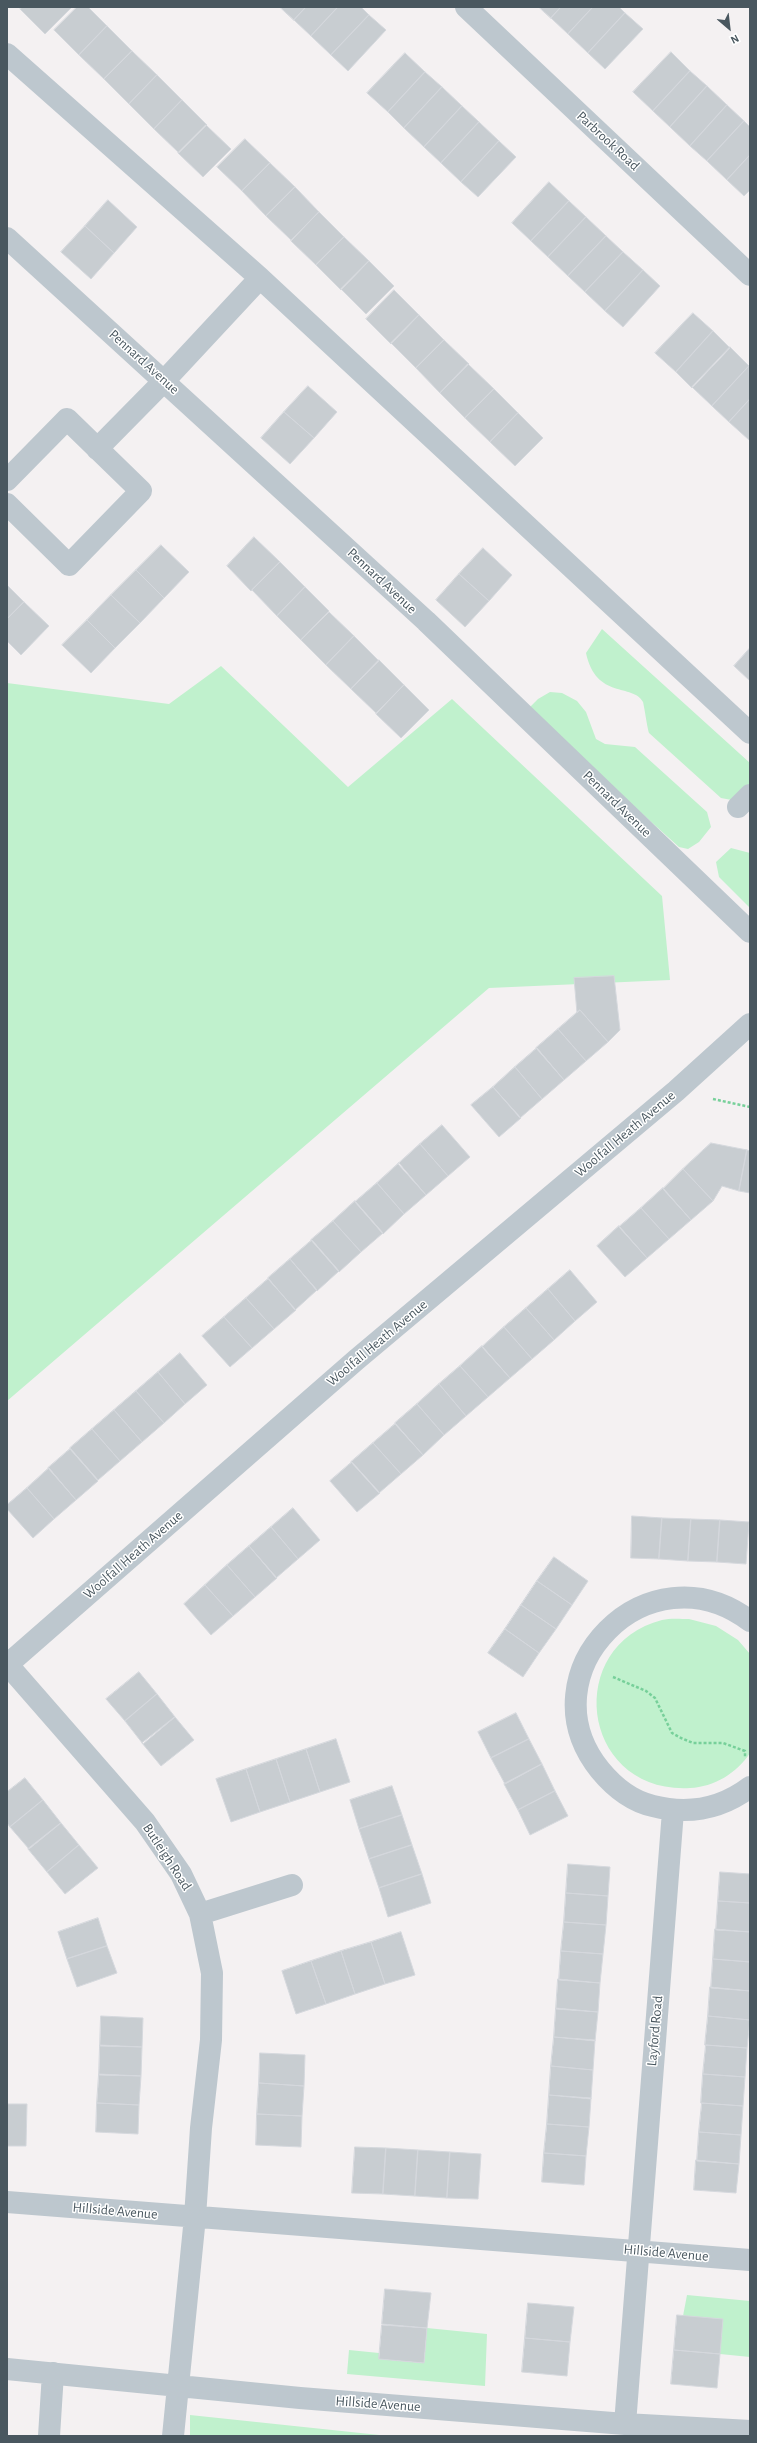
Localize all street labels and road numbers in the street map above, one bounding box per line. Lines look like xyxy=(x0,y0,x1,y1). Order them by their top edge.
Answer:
street label: Parbrook Road xyxy=(573,108,643,174)
street label: Pennard Avenue xyxy=(105,326,183,398)
street label: Pennard Avenue xyxy=(344,545,420,617)
street label: Pennard Avenue xyxy=(579,767,655,841)
street label: Woolfall Heath Avenue xyxy=(571,1087,679,1181)
street label: Woolfall Heath Avenue xyxy=(323,1296,431,1390)
street label: Woolfall Heath Avenue xyxy=(80,1507,186,1603)
street label: Butleigh Road xyxy=(139,1820,195,1894)
street label: Layford Road xyxy=(644,1995,666,2067)
street label: Hillside Avenue xyxy=(72,2199,158,2223)
street label: Hillside Avenue xyxy=(623,2241,709,2265)
street label: Hillside Avenue xyxy=(335,2393,421,2415)

